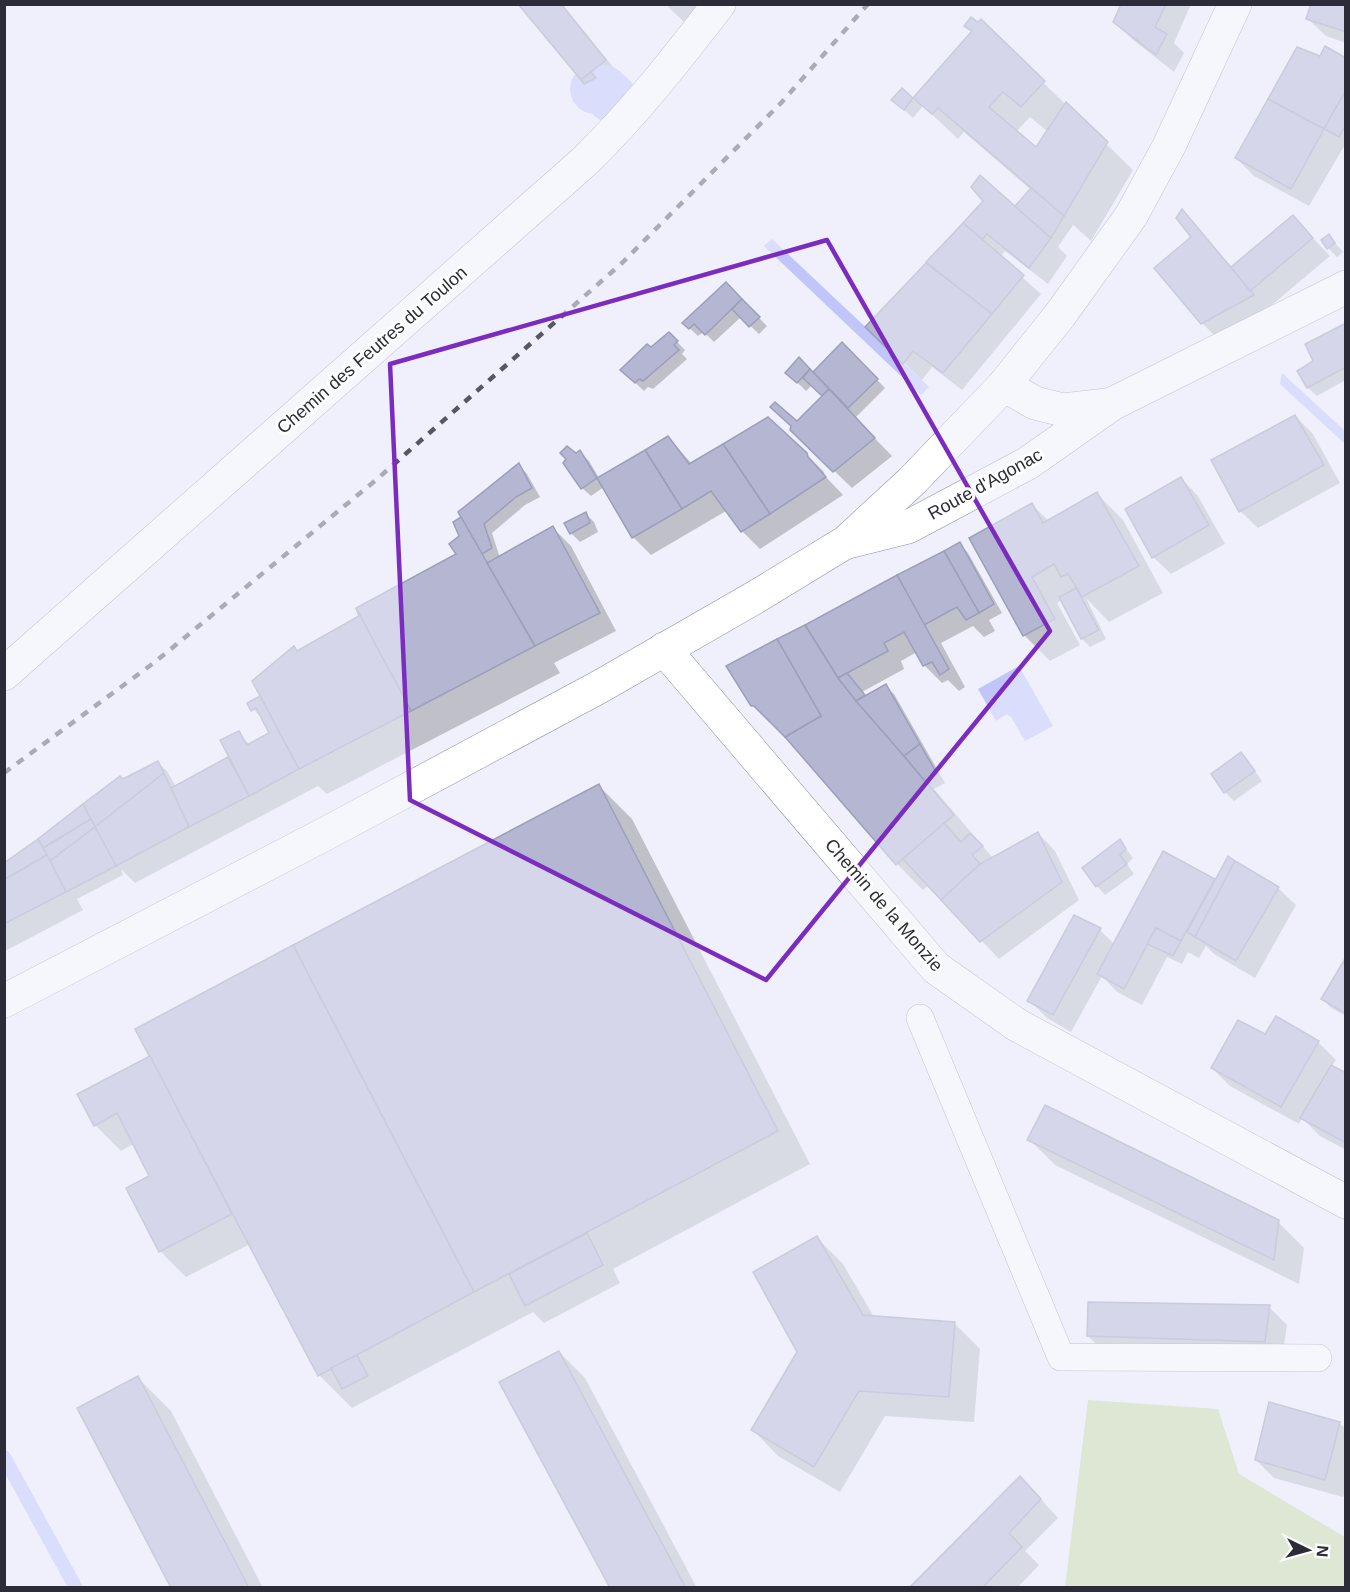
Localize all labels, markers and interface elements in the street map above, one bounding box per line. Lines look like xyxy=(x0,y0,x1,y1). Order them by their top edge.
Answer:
street label: Chemin des Feutres du Toulon xyxy=(273,262,471,438)
street label: Route d'Agonac xyxy=(924,444,1046,524)
street label: Chemin de la Monzie xyxy=(821,835,947,975)
north arrow xyxy=(1278,1520,1338,1580)
text: N xyxy=(1313,1545,1331,1558)

